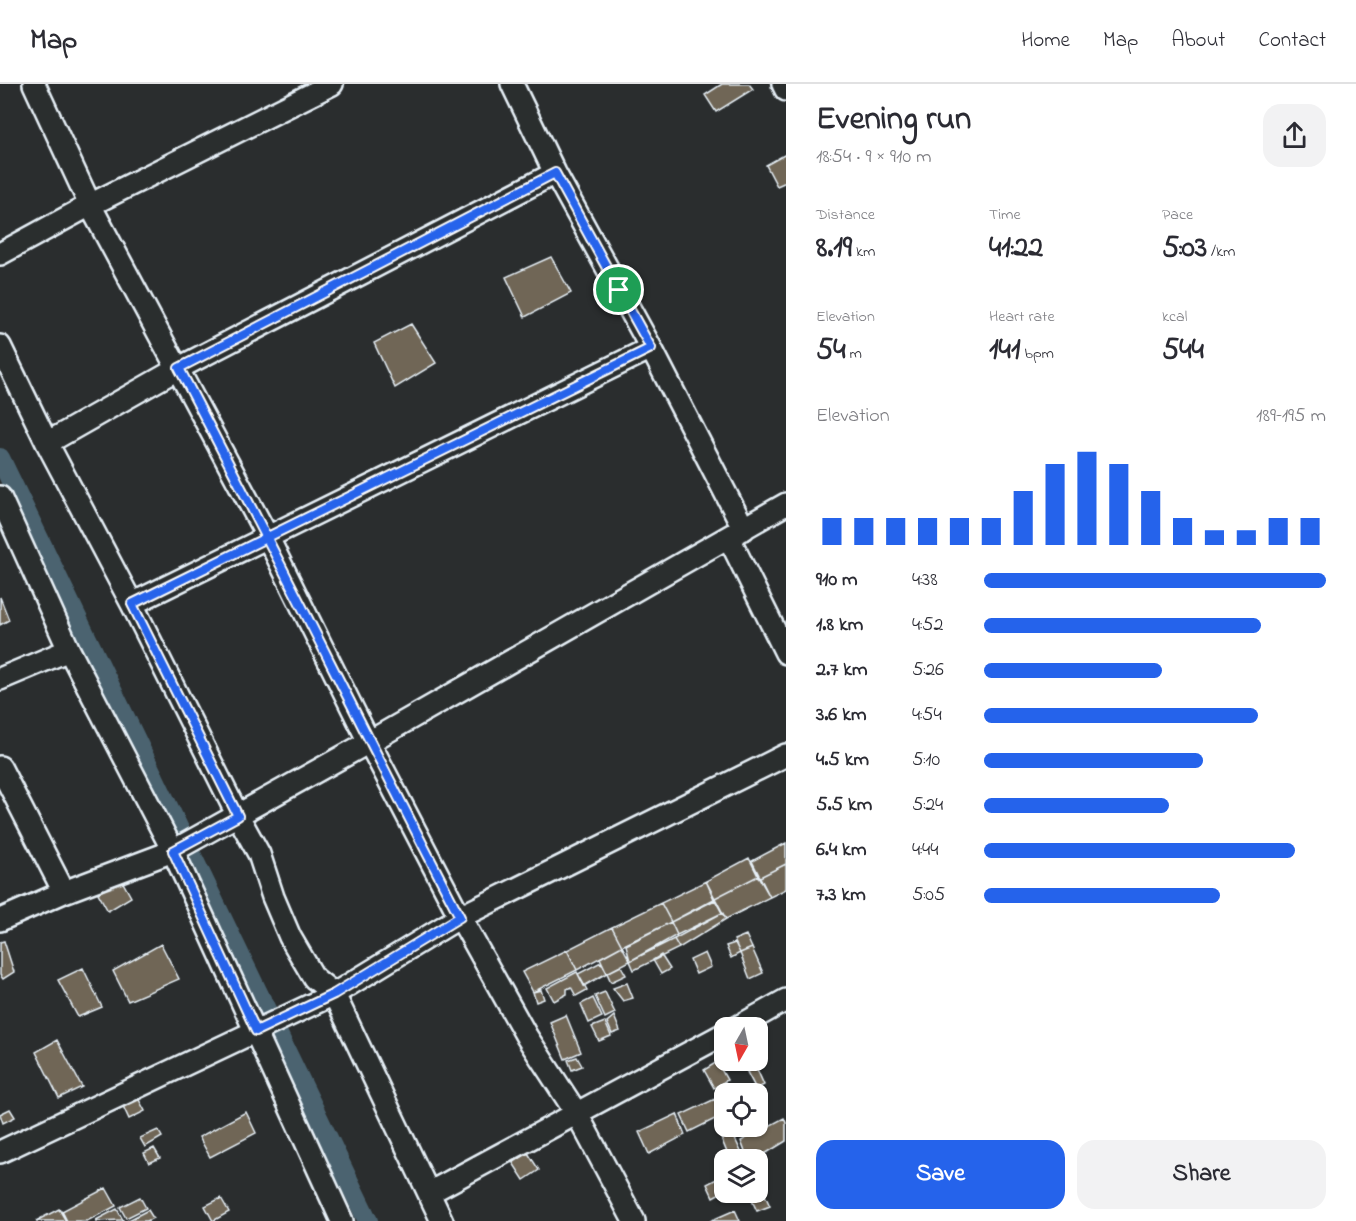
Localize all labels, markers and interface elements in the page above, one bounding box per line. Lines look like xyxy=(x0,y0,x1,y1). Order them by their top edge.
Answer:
text: Map xyxy=(30,21,77,62)
text: Home xyxy=(1021,26,1070,56)
text: Map xyxy=(1103,26,1138,56)
text: About xyxy=(1171,26,1225,56)
text: Contact xyxy=(1258,26,1326,56)
text: Evening run xyxy=(816,96,971,144)
button: share xyxy=(1263,104,1326,167)
text: 18:54 · 9 × 910 m xyxy=(816,143,932,172)
text: Distance xyxy=(816,203,875,227)
text: Time xyxy=(989,203,1021,227)
text: Pace xyxy=(1162,203,1193,227)
text: 8.19 xyxy=(816,227,852,271)
text: 41:22 xyxy=(989,227,1043,271)
text: 5:03 xyxy=(1162,227,1207,271)
text: km xyxy=(852,240,875,264)
text: /km xyxy=(1207,240,1235,264)
pin xyxy=(593,264,644,315)
icon: arrive xyxy=(602,273,635,306)
text: Elevation xyxy=(816,305,875,329)
text: Heart rate xyxy=(989,305,1055,329)
text: kcal xyxy=(1162,305,1187,329)
text: 54 xyxy=(816,329,846,373)
text: 141 xyxy=(989,329,1020,373)
text: 544 xyxy=(1162,329,1204,373)
text: m xyxy=(846,342,862,366)
text: bpm xyxy=(1020,342,1054,366)
text: Elevation xyxy=(816,402,890,431)
text: 189–195 m xyxy=(1256,402,1326,431)
text: 910 m xyxy=(816,566,858,595)
text: 4:38 xyxy=(912,566,938,595)
text: 1.8 km xyxy=(816,611,863,640)
text: 4:52 xyxy=(912,611,943,640)
text: 2.7 km xyxy=(816,656,868,685)
text: 5:26 xyxy=(912,656,944,685)
text: 3.6 km xyxy=(816,701,866,730)
text: 4:54 xyxy=(912,701,942,730)
text: 4.5 km xyxy=(816,746,869,775)
text: 5:10 xyxy=(912,746,940,775)
text: 5.5 km xyxy=(816,791,872,820)
text: 5:24 xyxy=(912,791,943,820)
text: 6.4 km xyxy=(816,836,866,865)
text: 4:44 xyxy=(912,836,938,865)
text: 7.3 km xyxy=(816,881,866,910)
text: 5:05 xyxy=(912,881,945,910)
north arrow xyxy=(714,1017,768,1071)
map controls xyxy=(714,1017,768,1203)
button: locate xyxy=(714,1083,768,1137)
button: Save xyxy=(816,1140,1065,1209)
button: Share xyxy=(1077,1140,1326,1209)
button: layers xyxy=(714,1149,768,1203)

